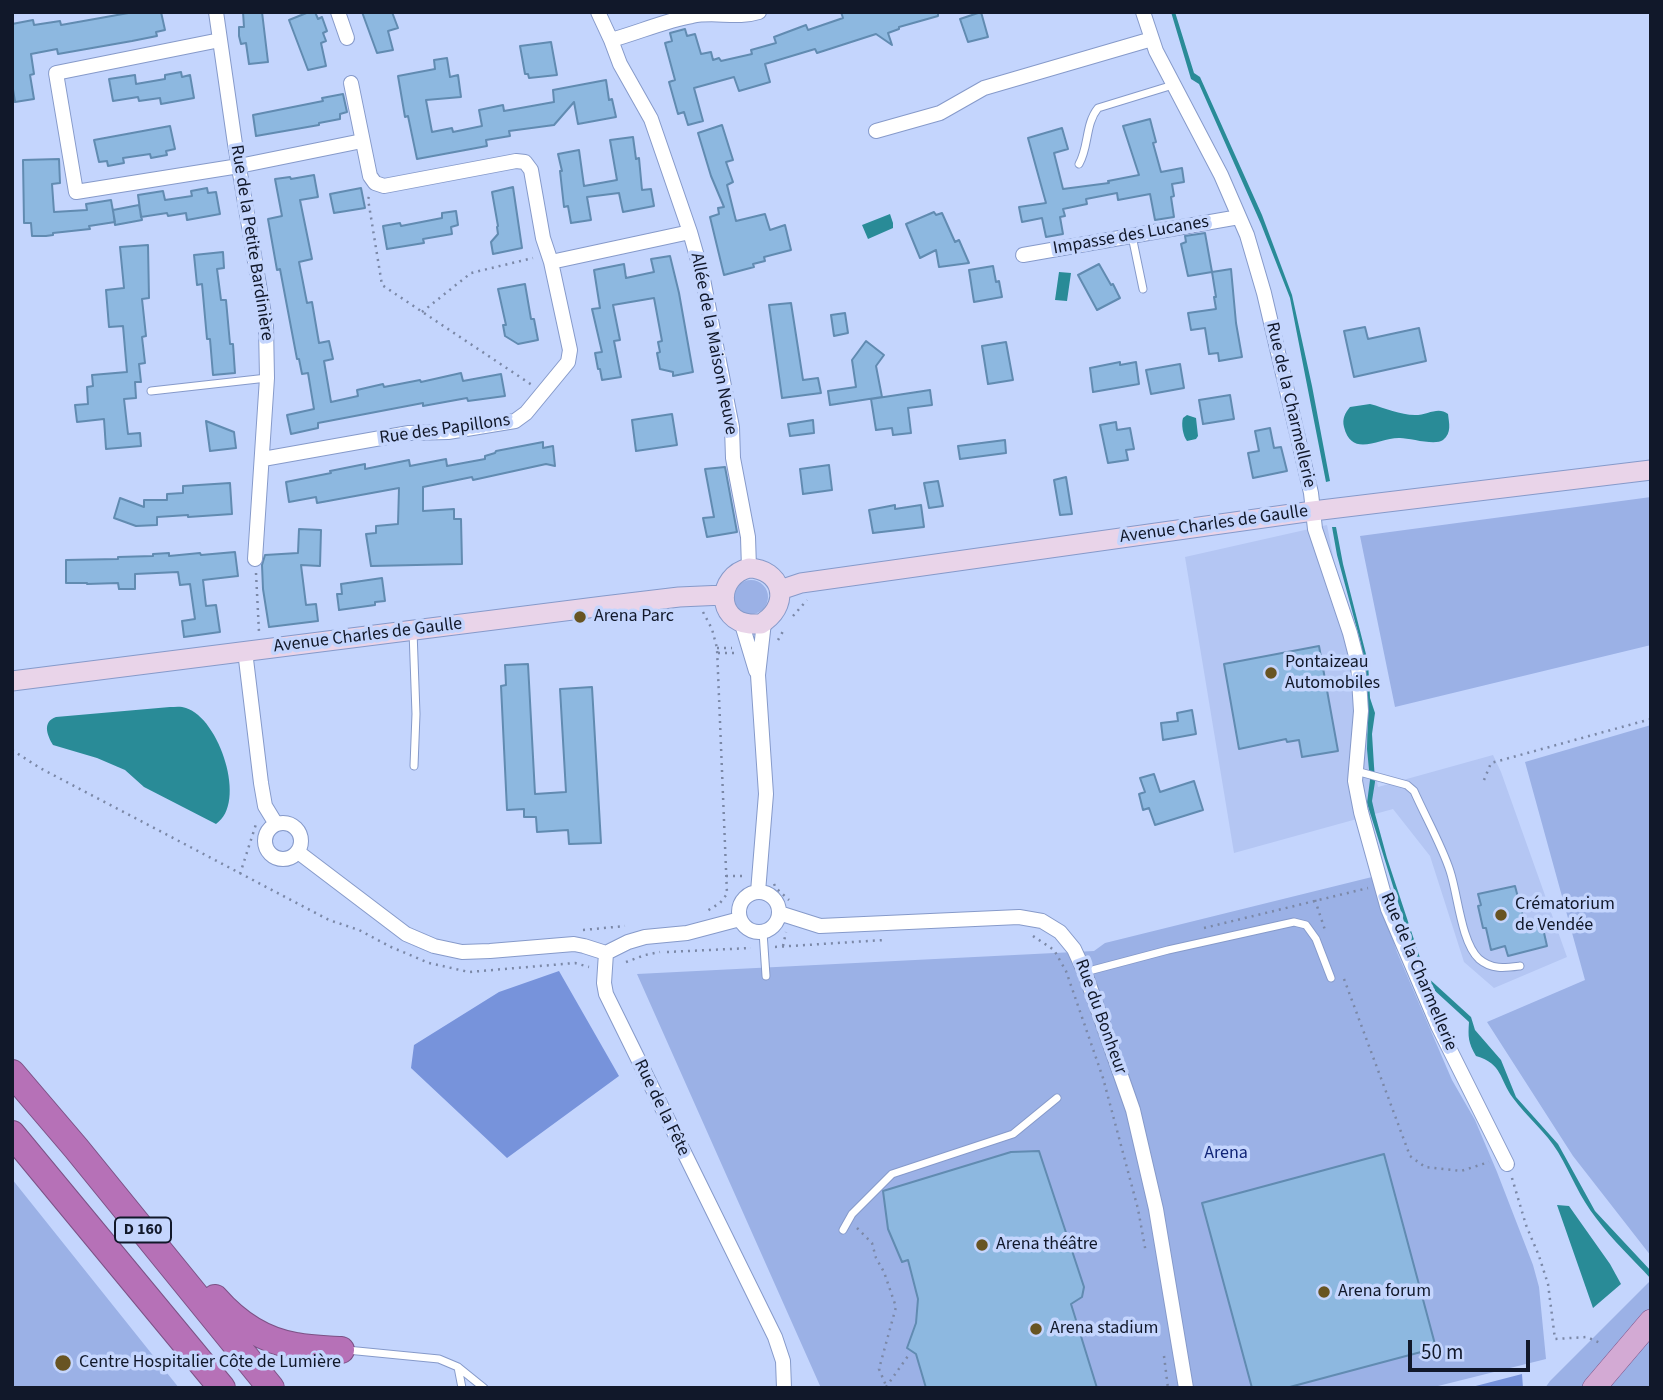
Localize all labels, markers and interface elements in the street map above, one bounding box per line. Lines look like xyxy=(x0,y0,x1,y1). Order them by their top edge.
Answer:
street label: Rue de la Petite Bardinière xyxy=(225,143,277,343)
street label: Impasse des Lucanes xyxy=(1051,212,1211,260)
street label: Allée de la Maison Neuve xyxy=(685,251,741,437)
street label: Rue de la Charmellerie xyxy=(1260,320,1320,490)
street label: Rue des Papillons xyxy=(378,410,512,450)
street label: Avenue Charles de Gaulle xyxy=(1119,501,1309,549)
place label: Arena Parc xyxy=(594,606,674,628)
marker: Arena Parc xyxy=(572,609,588,625)
street label: Avenue Charles de Gaulle xyxy=(273,614,463,658)
place label: Pontaizeau Automobiles xyxy=(1285,652,1380,694)
marker: Pontaizeau Automobiles xyxy=(1263,665,1279,681)
street label: Rue de la Charmellerie xyxy=(1375,890,1461,1054)
place label: Crématorium de Vendée xyxy=(1515,894,1615,936)
marker: Crématorium de Vendée xyxy=(1493,907,1509,923)
street label: Rue du Bonheur xyxy=(1069,957,1131,1077)
street label: Rue de la Fête xyxy=(628,1056,694,1160)
park label: Arena xyxy=(1204,1143,1248,1165)
road number: D 160 xyxy=(115,1218,171,1242)
place label: Arena théâtre xyxy=(996,1234,1098,1256)
marker: Arena théâtre xyxy=(974,1237,990,1253)
place label: Arena forum xyxy=(1338,1281,1431,1303)
marker: Arena forum xyxy=(1316,1284,1332,1300)
place label: Arena stadium xyxy=(1050,1318,1158,1340)
marker: Arena stadium xyxy=(1028,1321,1044,1337)
scale bar xyxy=(1411,1326,1534,1370)
text: 50 m xyxy=(1421,1337,1463,1367)
place label: Centre Hospitalier Côte de Lumière xyxy=(79,1352,341,1374)
marker: Centre Hospitalier Côte de Lumière xyxy=(53,1353,73,1373)

